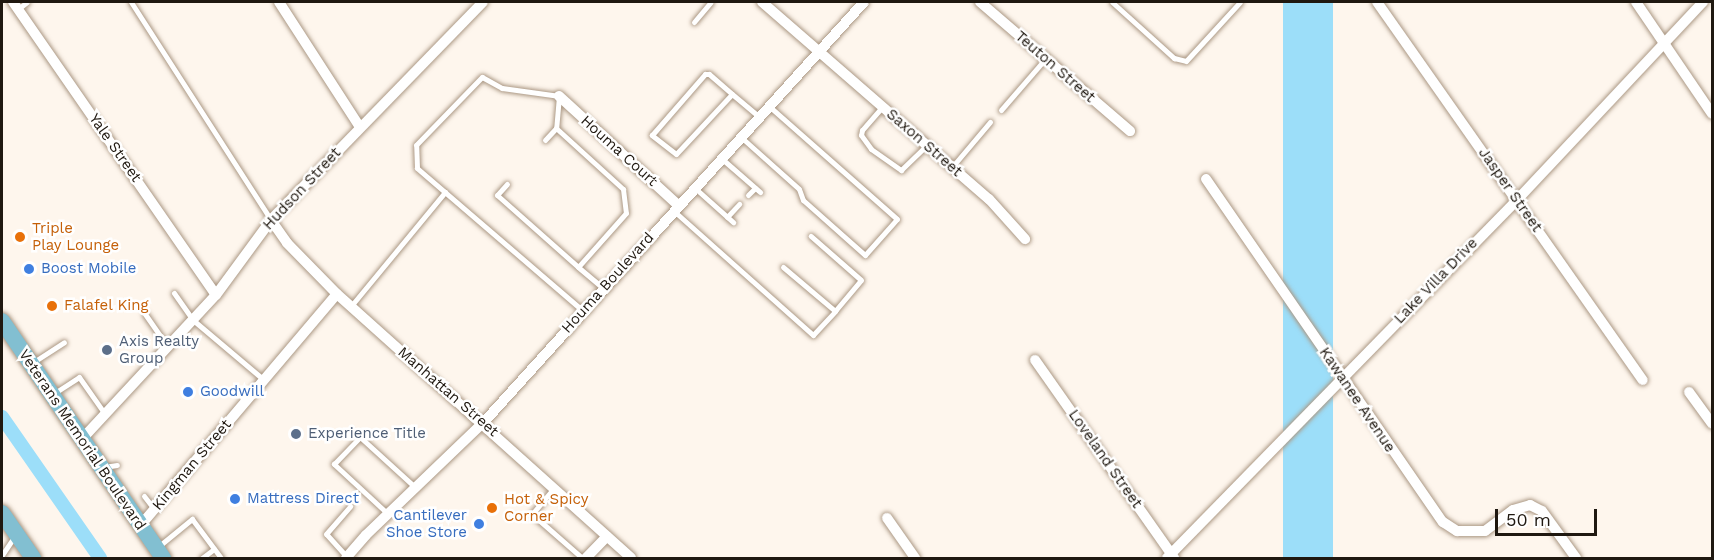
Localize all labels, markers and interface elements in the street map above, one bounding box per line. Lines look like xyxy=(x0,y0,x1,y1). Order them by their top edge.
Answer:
street label: Teuton Street xyxy=(1011,27,1099,107)
street label: Saxon Street xyxy=(883,105,965,181)
street label: Yale Street xyxy=(85,110,145,186)
street label: Houma Court xyxy=(577,112,661,190)
street label: Hudson Street xyxy=(259,144,345,234)
street label: Jasper Street xyxy=(1474,144,1546,236)
place label: Triple Play Lounge xyxy=(32,219,120,254)
street label: Houma Boulevard xyxy=(558,229,658,337)
marker: Triple Play Lounge xyxy=(13,230,27,244)
street label: Lake Villa Drive xyxy=(1390,234,1482,328)
place label: Boost Mobile xyxy=(41,260,136,278)
marker: Boost Mobile xyxy=(22,262,36,276)
place label: Falafel King xyxy=(64,297,149,315)
marker: Falafel King xyxy=(45,299,59,313)
place label: Axis Realty Group xyxy=(119,332,199,367)
marker: Axis Realty Group xyxy=(100,343,114,357)
street label: Manhattan Street xyxy=(394,343,502,441)
street label: Kawanee Avenue xyxy=(1315,344,1399,456)
street label: Veterans Memorial Boulevard xyxy=(15,346,149,534)
place label: Goodwill xyxy=(200,383,264,401)
marker: Goodwill xyxy=(181,385,195,399)
street label: Loveland Street xyxy=(1064,406,1146,512)
street label: Kingman Street xyxy=(149,416,235,514)
place label: Experience Title xyxy=(308,425,426,443)
marker: Experience Title xyxy=(289,427,303,441)
place label: Mattress Direct xyxy=(247,490,359,508)
place label: Hot & Spicy Corner xyxy=(504,490,588,525)
marker: Mattress Direct xyxy=(228,492,242,506)
scale bar xyxy=(1498,497,1600,535)
marker: Hot & Spicy Corner xyxy=(485,501,499,515)
place label: Cantilever Shoe Store xyxy=(386,506,467,541)
text: 50 m xyxy=(1506,509,1551,530)
marker: Cantilever Shoe Store xyxy=(472,517,486,531)

